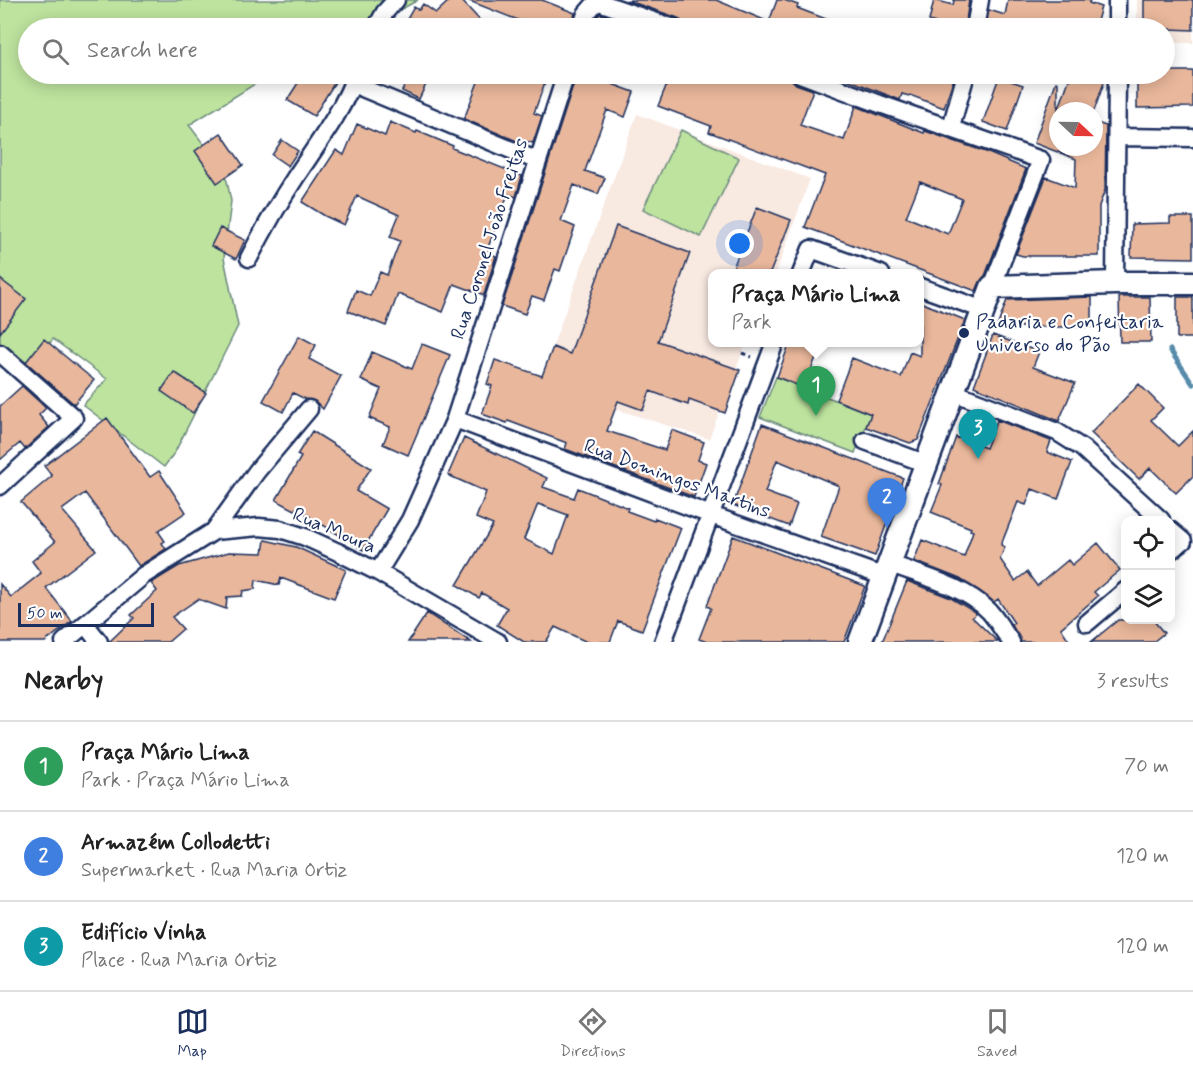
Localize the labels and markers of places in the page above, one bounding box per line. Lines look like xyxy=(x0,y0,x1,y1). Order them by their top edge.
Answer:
place label: Padaria e Confeitaria Universo do Pão xyxy=(976,309,1165,359)
marker: Padaria e Confeitaria Universo do Pão xyxy=(957,326,971,340)
pin: 1 xyxy=(796,366,836,416)
pin: 3 xyxy=(958,410,998,459)
pin: 2 xyxy=(868,478,906,528)

